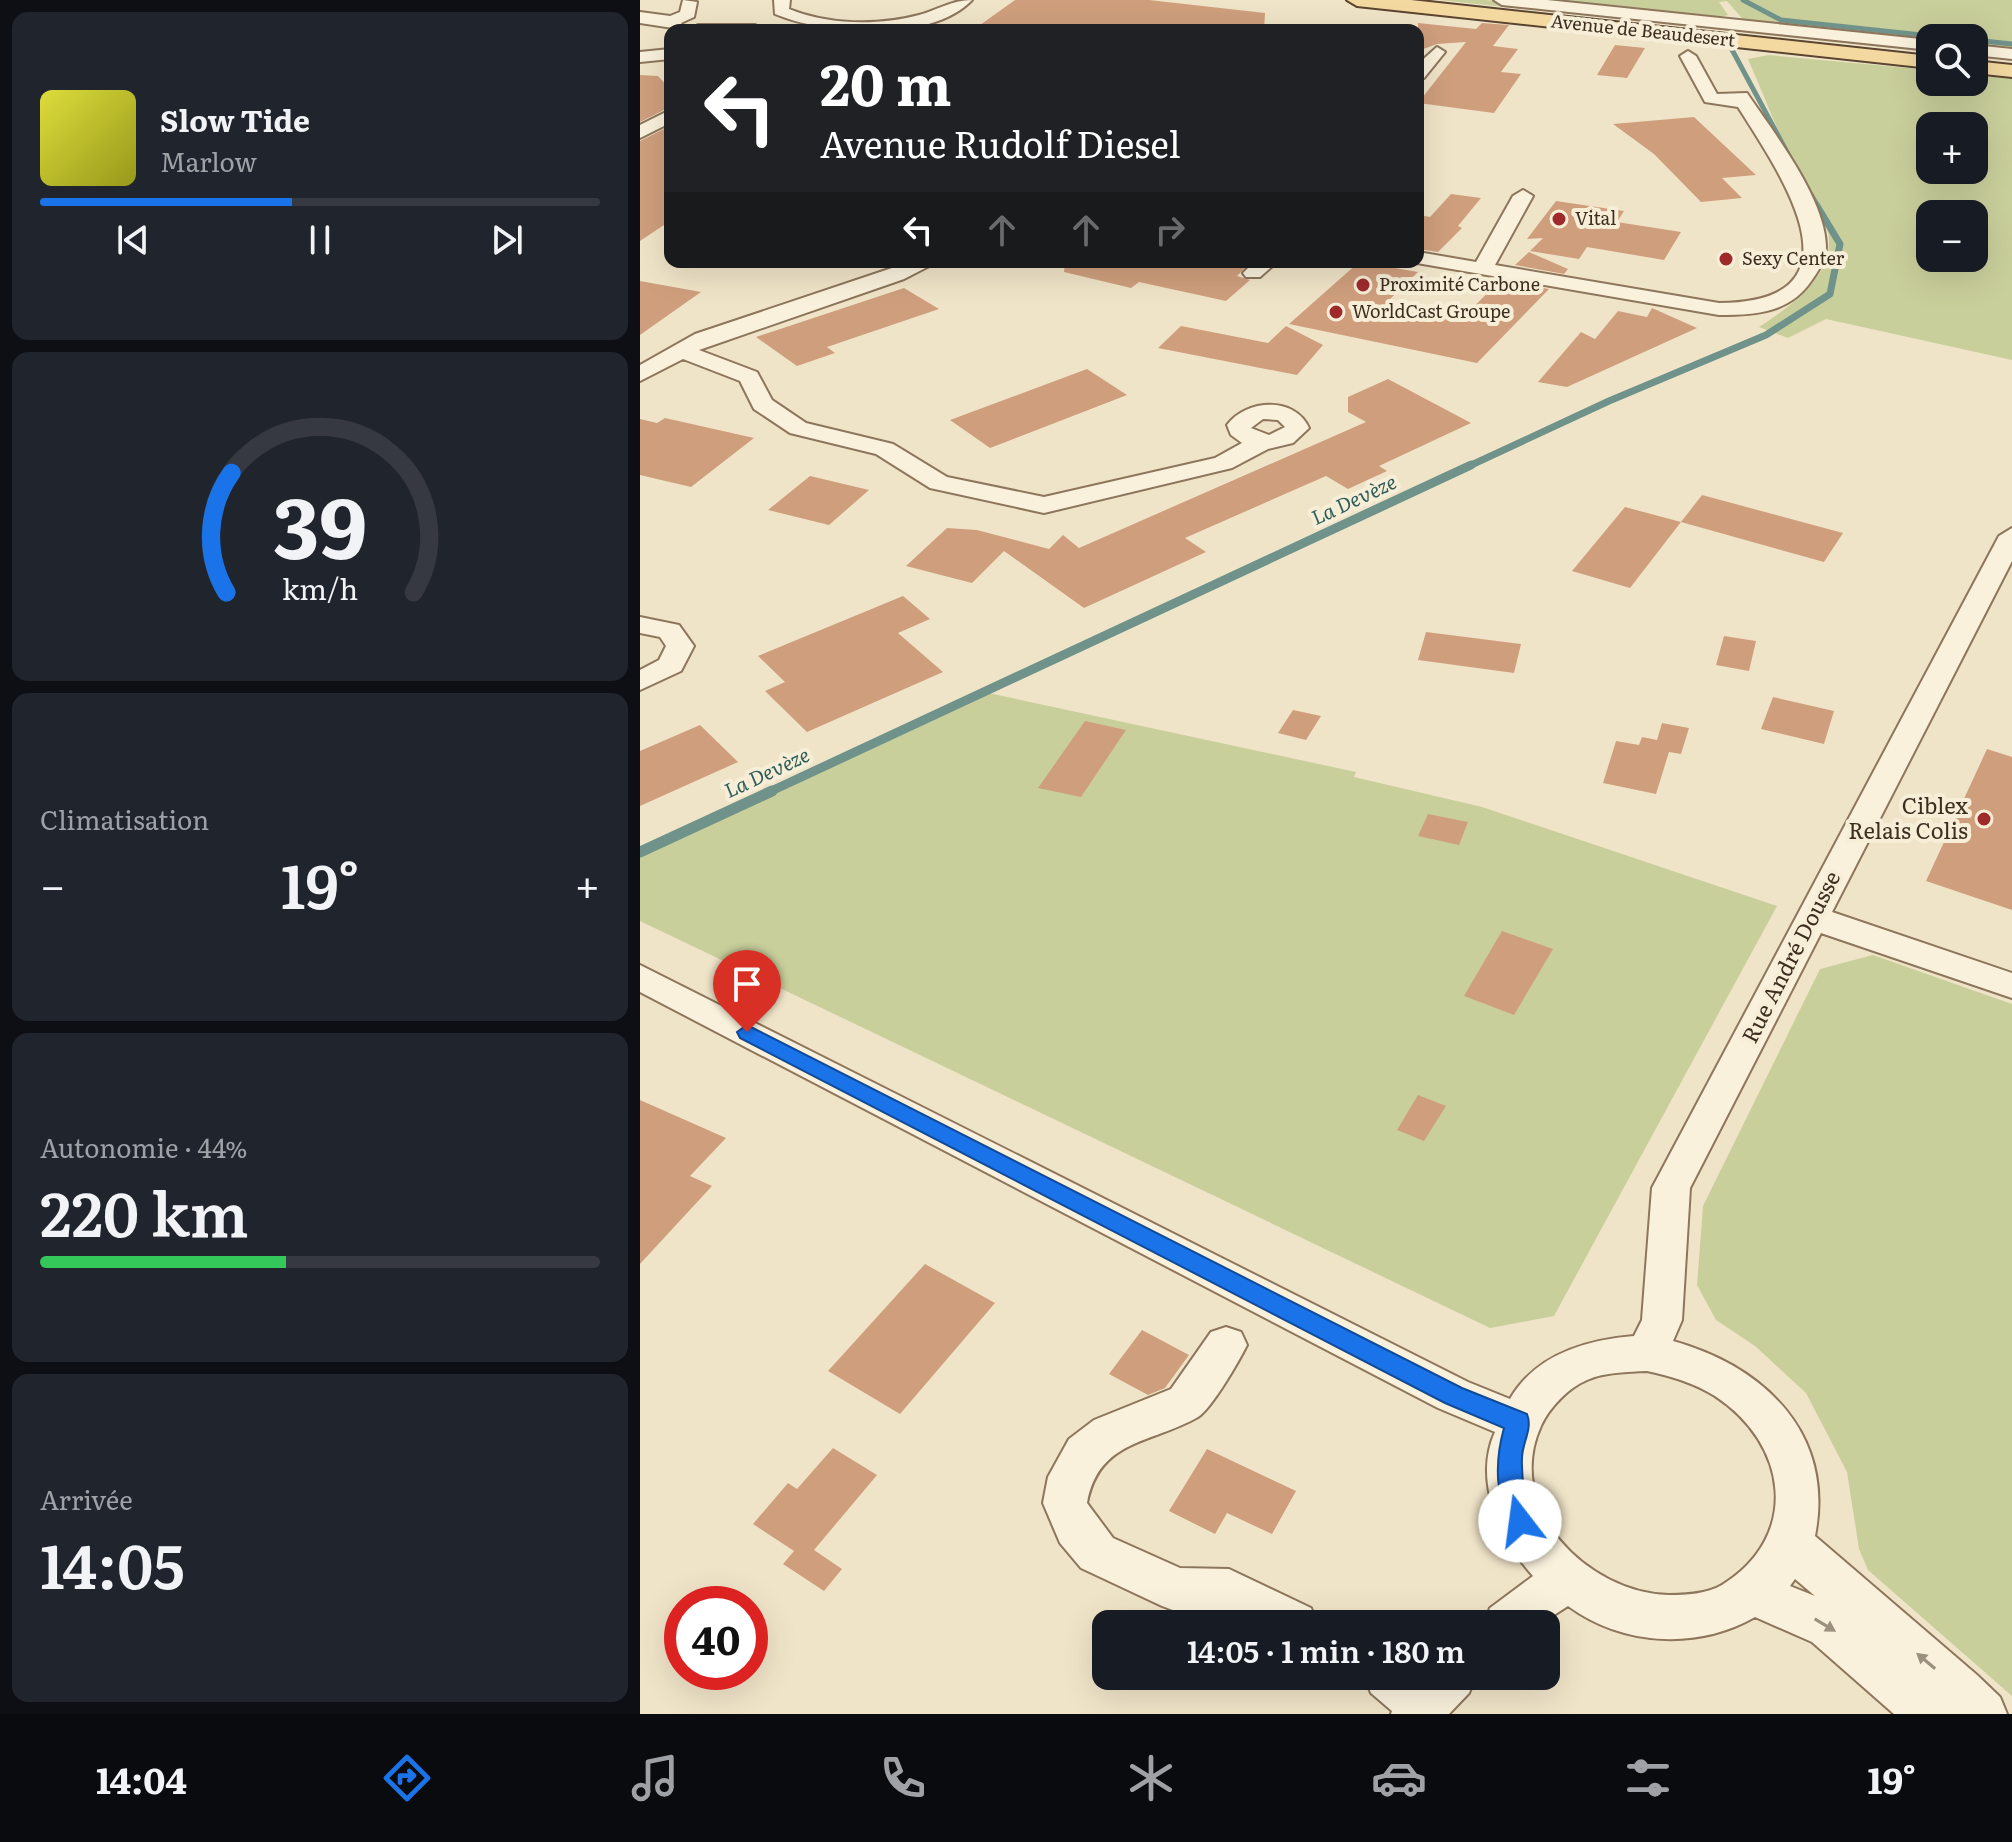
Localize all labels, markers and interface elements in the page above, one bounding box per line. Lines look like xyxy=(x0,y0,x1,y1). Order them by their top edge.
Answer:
street label: Avenue de Beaudesert xyxy=(1550,6,1738,53)
map controls xyxy=(1916,24,1988,272)
button: search xyxy=(1916,24,1988,96)
text: 20 m xyxy=(820,40,952,123)
icon: left xyxy=(688,56,792,160)
text: Slow Tide xyxy=(160,97,310,141)
button: + xyxy=(1916,112,1988,184)
text: Avenue Rudolf Diesel xyxy=(820,116,1180,169)
text: Marlow xyxy=(160,141,257,180)
button: − xyxy=(1916,200,1988,272)
place label: Vital xyxy=(1575,204,1616,231)
icon: left xyxy=(896,208,940,252)
icon: ahead xyxy=(980,208,1024,252)
icon: ahead xyxy=(1064,208,1108,252)
icon: right xyxy=(1148,208,1192,252)
marker: Vital xyxy=(1550,210,1568,228)
icon: previous xyxy=(111,218,155,262)
icon: pause xyxy=(298,218,342,262)
icon: next xyxy=(485,218,529,262)
place label: Sexy Center xyxy=(1742,244,1845,271)
marker: Sexy Center xyxy=(1717,250,1735,268)
place label: Proximité Carbone xyxy=(1379,270,1540,297)
marker: Proximité Carbone xyxy=(1354,276,1372,294)
place label: WorldCast Groupe xyxy=(1352,297,1510,324)
marker: WorldCast Groupe xyxy=(1327,303,1345,321)
text: 39 xyxy=(273,460,367,584)
water label: La Devèze xyxy=(1306,465,1401,531)
text: km/h xyxy=(282,566,358,609)
water label: La Devèze xyxy=(719,738,814,804)
place label: Ciblex Relais Colis xyxy=(1848,788,1969,846)
text: Climatisation xyxy=(40,799,209,838)
marker: Ciblex Relais Colis xyxy=(1975,810,1993,828)
text: 19° xyxy=(281,838,359,927)
text: − xyxy=(40,850,66,916)
text: + xyxy=(574,850,600,916)
street label: Rue André Dousse xyxy=(1732,865,1847,1048)
pin xyxy=(713,950,781,1032)
icon: arrive xyxy=(725,962,769,1006)
text: Autonomie · 44% xyxy=(40,1127,247,1166)
text: 220 km xyxy=(40,1166,249,1255)
text: Arrivée xyxy=(40,1479,133,1518)
position arrow xyxy=(1478,1479,1562,1563)
text: 14:05 xyxy=(40,1518,185,1607)
speed limit sign: 40 xyxy=(664,1586,768,1690)
one-way arrow xyxy=(1813,1617,1836,1632)
text: 14:05 · 1 min · 180 m xyxy=(1187,1628,1465,1672)
one-way arrow xyxy=(1916,1653,1936,1670)
icon: directions xyxy=(379,1750,435,1806)
icon: music xyxy=(627,1750,683,1806)
icon: phone xyxy=(875,1750,931,1806)
icon: climate xyxy=(1123,1750,1179,1806)
icon: car xyxy=(1371,1750,1427,1806)
icon: filters xyxy=(1620,1750,1676,1806)
text: 14:04 xyxy=(96,1752,187,1805)
text: 19° xyxy=(1868,1752,1916,1805)

